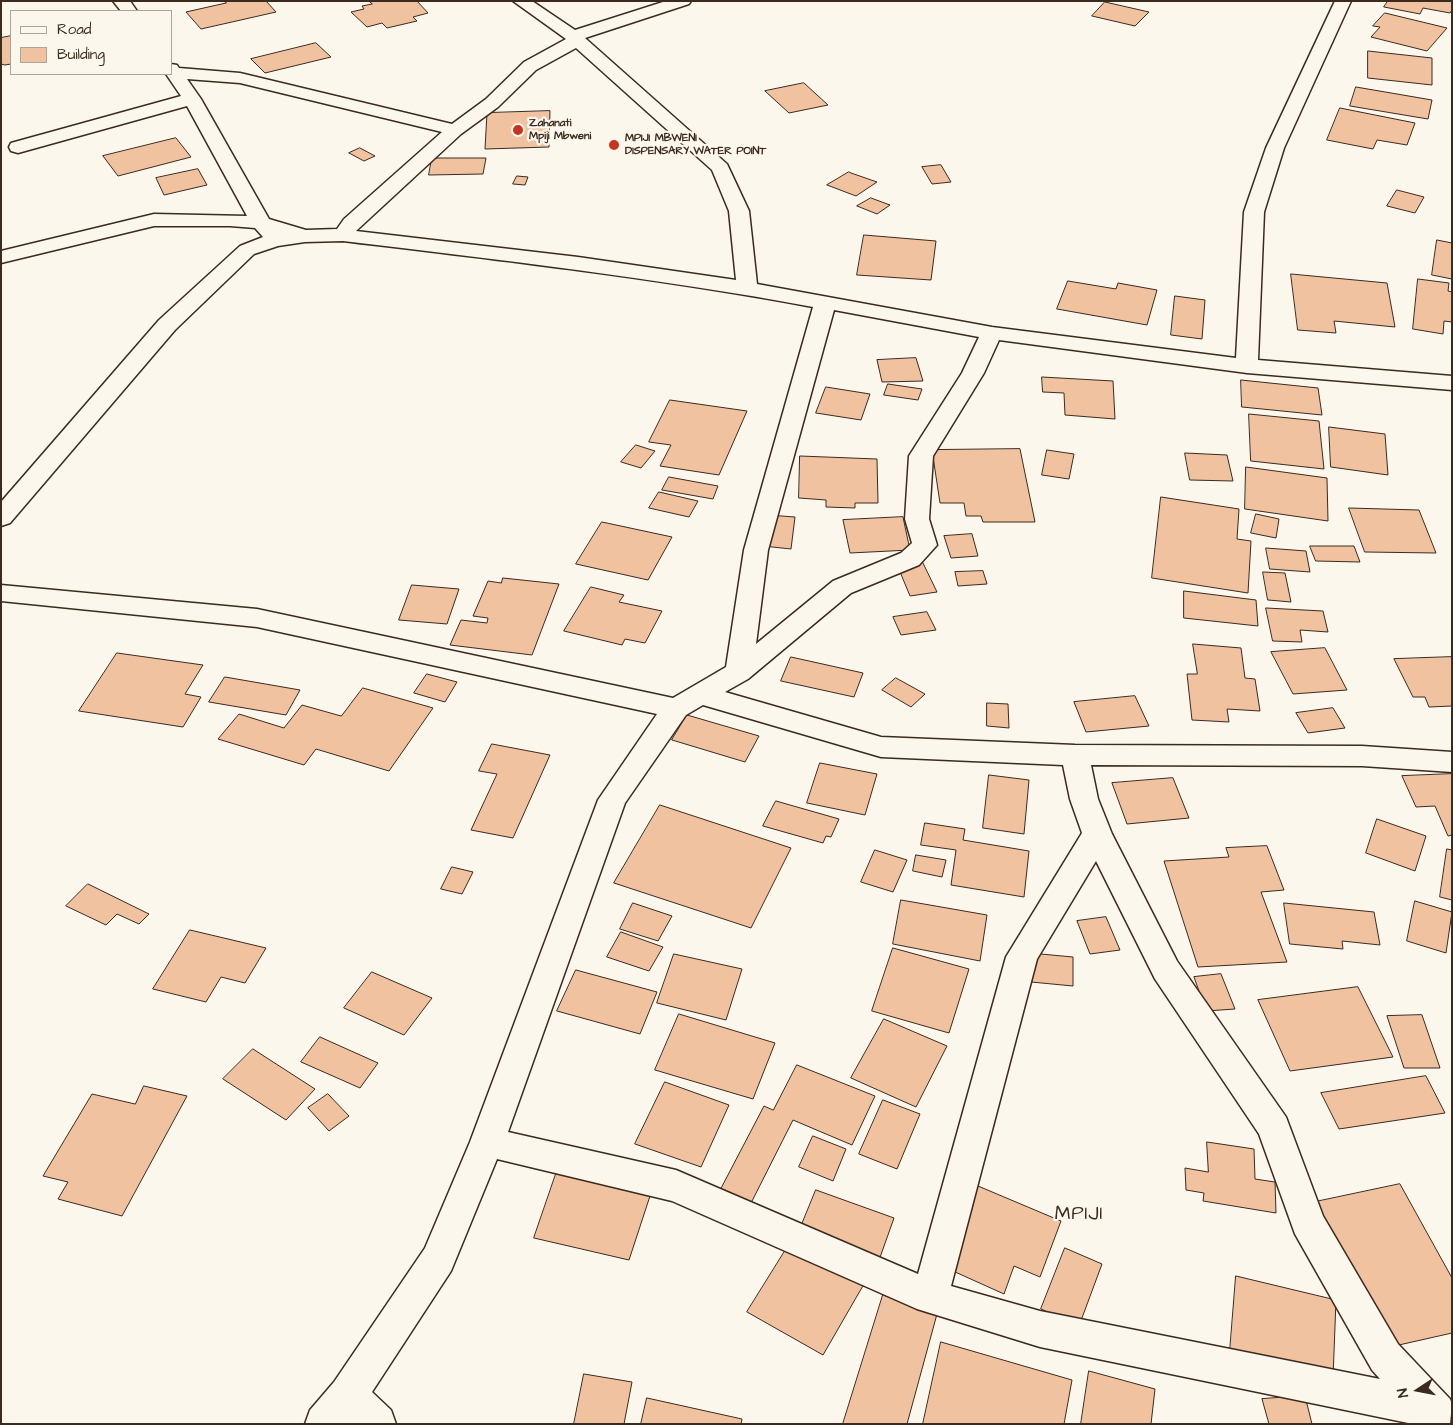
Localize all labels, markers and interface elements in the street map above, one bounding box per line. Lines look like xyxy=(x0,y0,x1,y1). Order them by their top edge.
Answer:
legend xyxy=(10,10,172,75)
text: Road xyxy=(57,19,91,40)
text: Building xyxy=(57,44,105,65)
place label: Zahanati Mpiji Mbweni xyxy=(529,117,591,143)
marker: Zahanati Mpiji Mbweni xyxy=(511,123,525,137)
place label: MPIJI MBWENI DISPENSARY WATER POINT xyxy=(625,132,766,158)
marker: MPIJI MBWENI DISPENSARY WATER POINT xyxy=(607,138,621,152)
district label: MPIJI xyxy=(1054,1204,1104,1226)
north arrow xyxy=(1393,1365,1443,1415)
text: N xyxy=(1393,1387,1414,1399)

